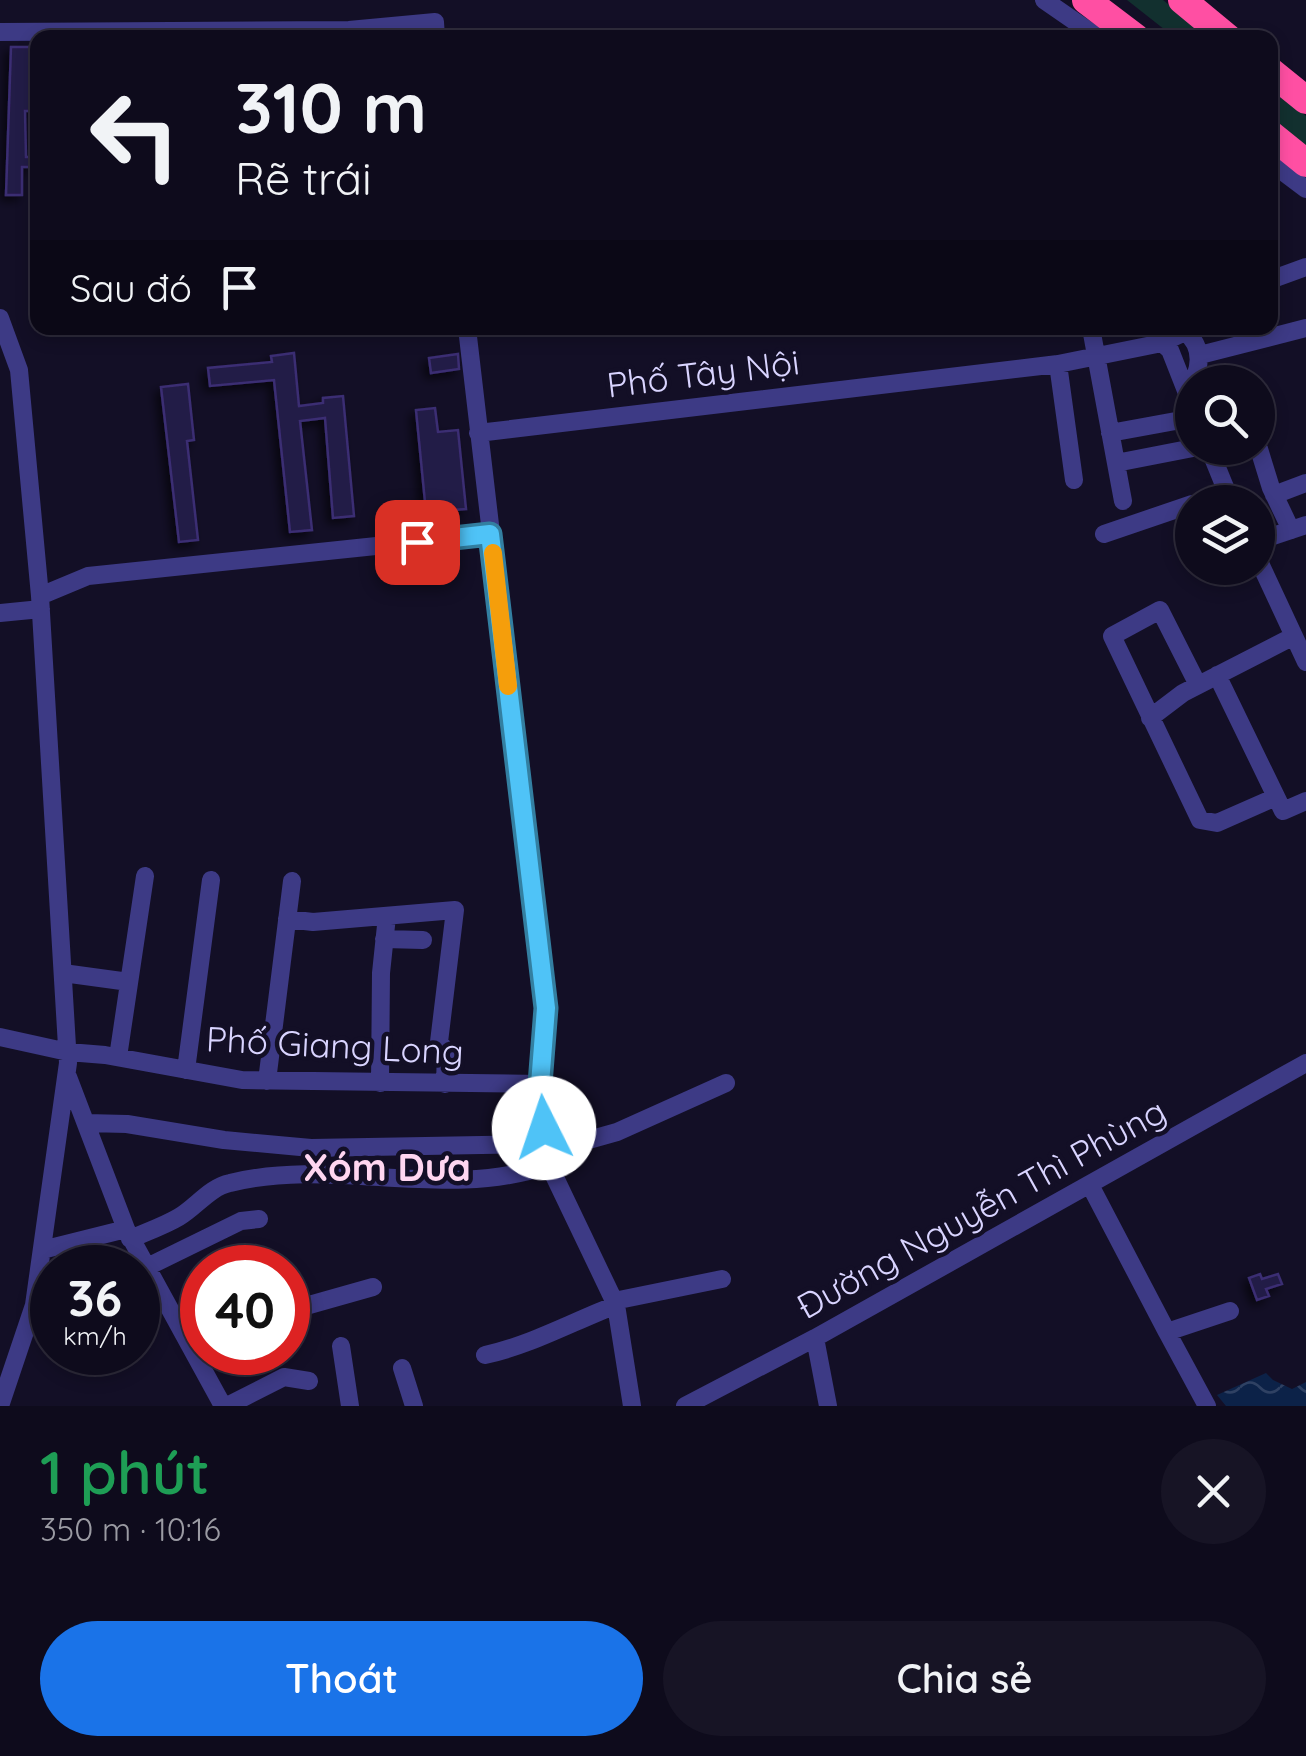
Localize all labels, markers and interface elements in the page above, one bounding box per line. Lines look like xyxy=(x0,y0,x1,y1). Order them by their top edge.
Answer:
text: 310 m xyxy=(235,63,427,151)
icon: left xyxy=(70,70,200,200)
text: Rẽ trái xyxy=(235,150,372,206)
icon: arrive xyxy=(212,260,267,315)
text: Sau đó xyxy=(70,264,192,312)
street label: Phố Tây Nội xyxy=(604,339,802,407)
map controls xyxy=(1175,365,1275,585)
button: search xyxy=(1175,365,1275,465)
button: layers xyxy=(1175,485,1275,585)
pin xyxy=(375,500,460,585)
icon: arrive xyxy=(390,515,445,570)
street label: Phố Giang Long xyxy=(205,1016,465,1074)
position arrow xyxy=(492,1076,596,1180)
street label: Đường Nguyễn Thì Phùng xyxy=(789,1088,1173,1328)
district label: Xóm Dưa xyxy=(303,1143,471,1191)
speed limit sign: 40 xyxy=(180,1245,310,1375)
text: 36 xyxy=(68,1266,122,1329)
text: km/h xyxy=(63,1320,127,1351)
text: 1 phút xyxy=(40,1434,210,1509)
button: close xyxy=(1161,1439,1266,1544)
text: 350 m · 10:16 xyxy=(40,1509,221,1549)
button: Thoát xyxy=(40,1621,643,1736)
button: Chia sẻ xyxy=(663,1621,1266,1736)

